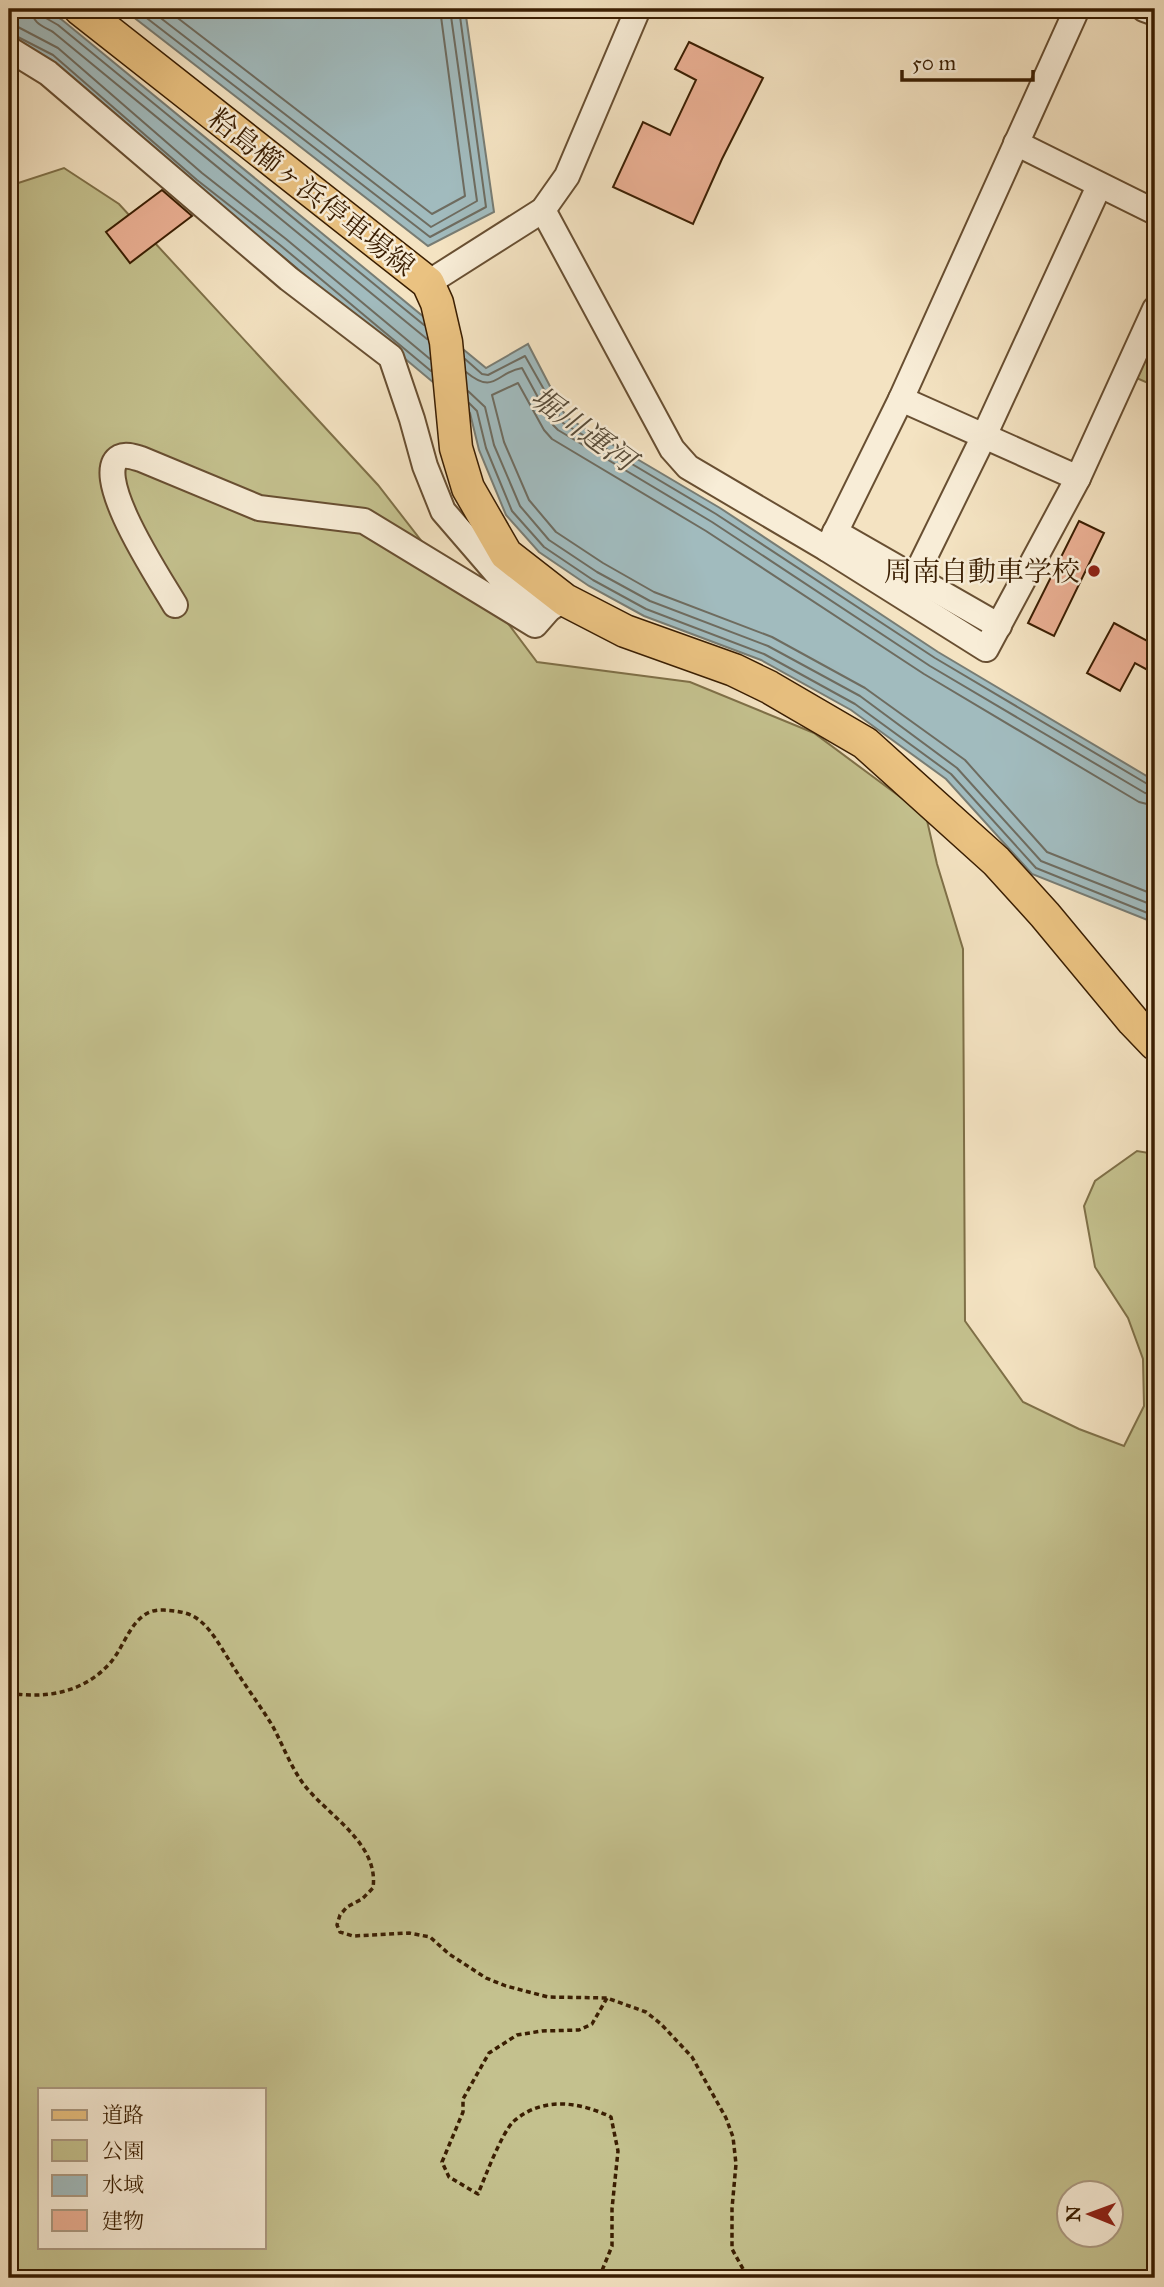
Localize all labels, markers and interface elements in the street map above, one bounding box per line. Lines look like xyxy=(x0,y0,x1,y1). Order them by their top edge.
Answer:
scale bar xyxy=(902,38,1033,82)
text: 50 m xyxy=(912,50,957,76)
street label: 粭島櫛ヶ浜停車場線 xyxy=(202,101,422,284)
water label: 堀川運河 xyxy=(524,379,646,482)
place label: 周南自動車学校 xyxy=(884,554,1080,589)
marker: 周南自動車学校 xyxy=(1086,563,1102,579)
legend xyxy=(38,2088,266,2248)
text: 道路 xyxy=(102,2102,144,2128)
text: 公園 xyxy=(102,2138,144,2164)
text: 水域 xyxy=(102,2172,144,2198)
north arrow xyxy=(1056,2178,1126,2248)
text: N xyxy=(1062,2205,1085,2222)
text: 建物 xyxy=(102,2208,144,2234)

